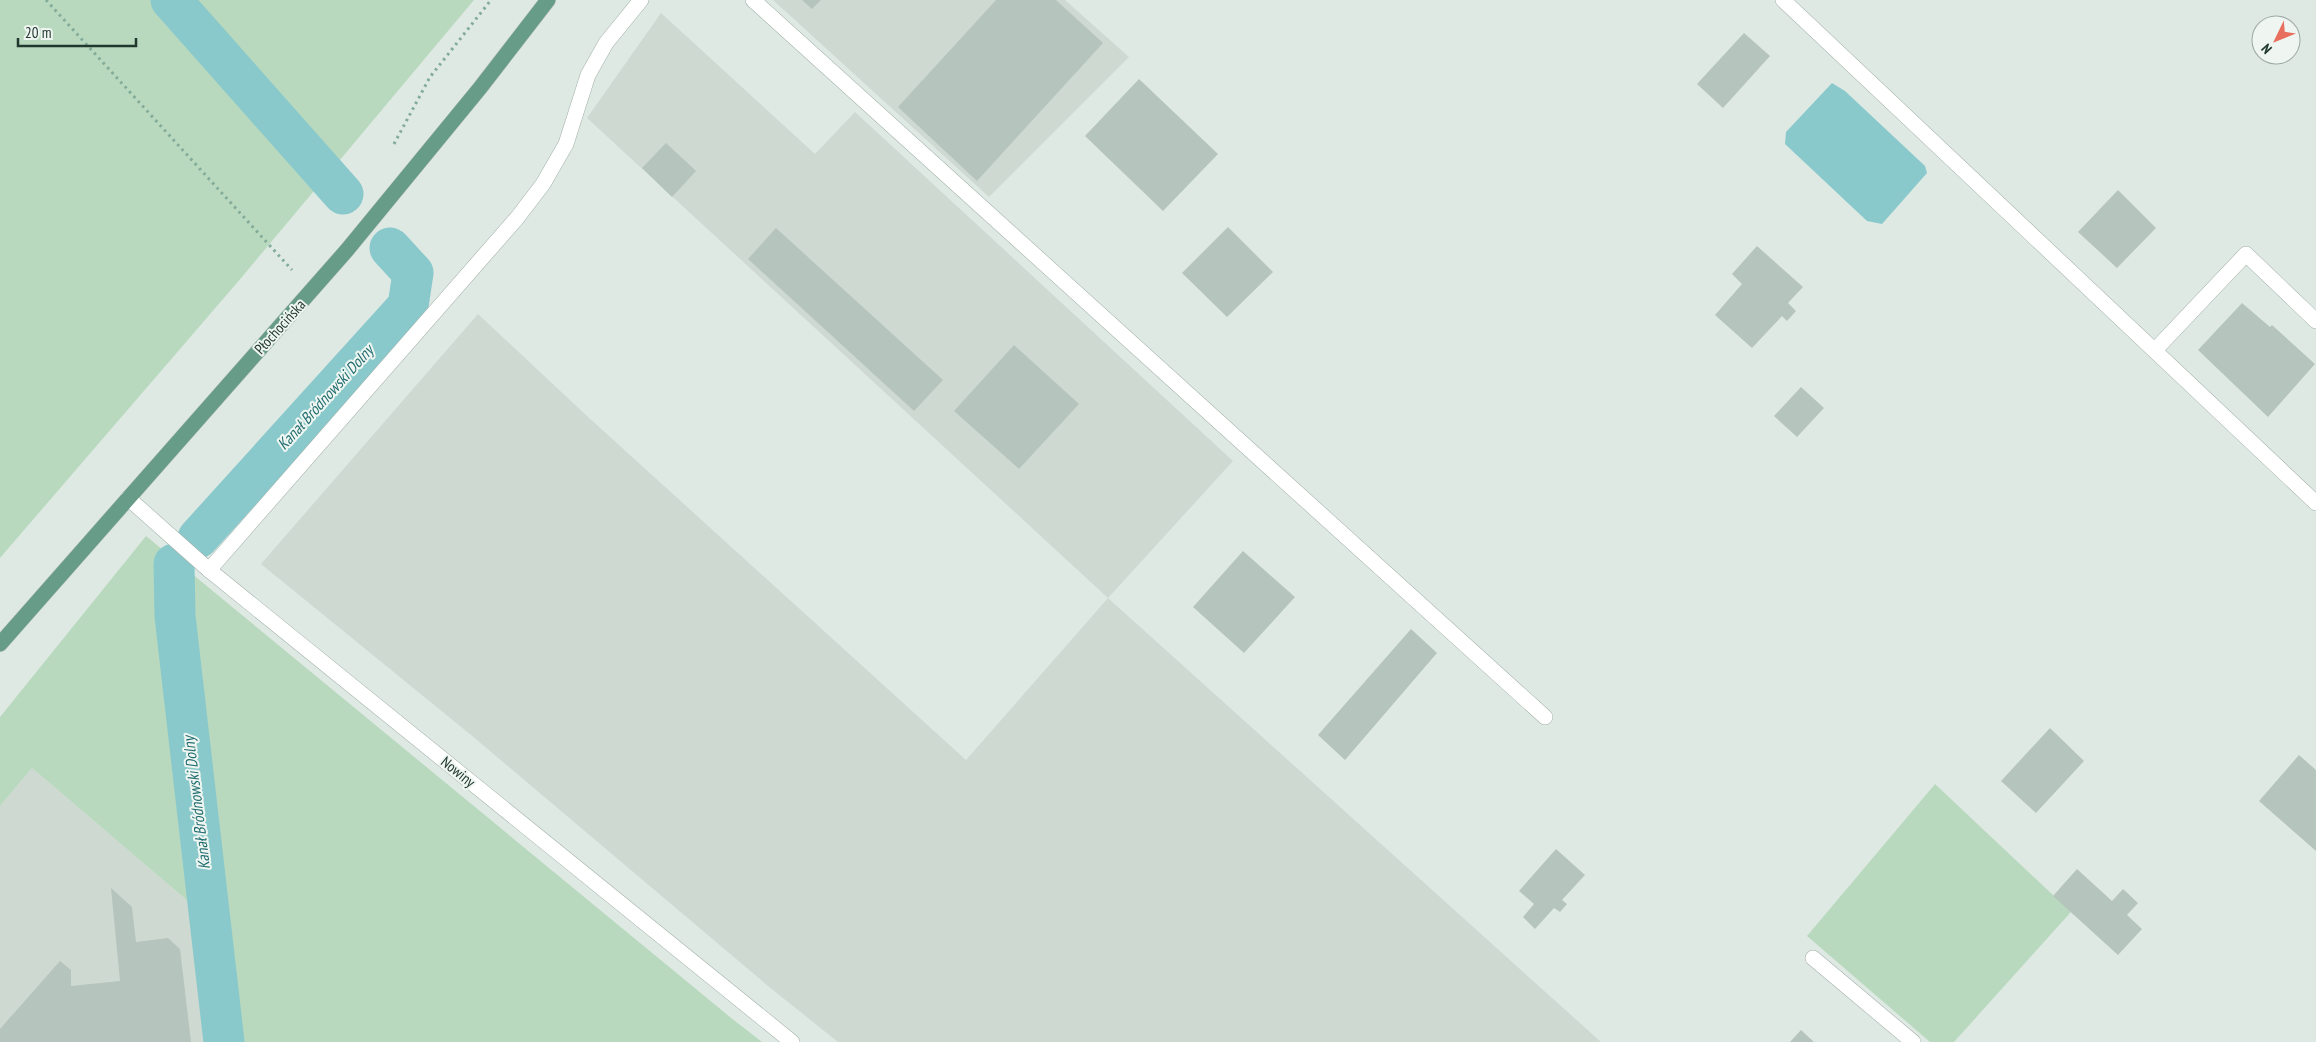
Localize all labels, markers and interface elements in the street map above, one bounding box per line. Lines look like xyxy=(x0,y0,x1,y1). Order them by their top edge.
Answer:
scale bar xyxy=(18,15,135,47)
north arrow xyxy=(2251,15,2301,65)
text: 20 m xyxy=(25,23,51,42)
text: N xyxy=(2257,40,2276,58)
street label: Płochocińska xyxy=(250,295,309,358)
water label: Kanał Bródnowski Dolny xyxy=(273,339,379,454)
water label: Kanał Bródnowski Dolny xyxy=(178,733,214,871)
street label: Nowiny xyxy=(437,752,480,791)

